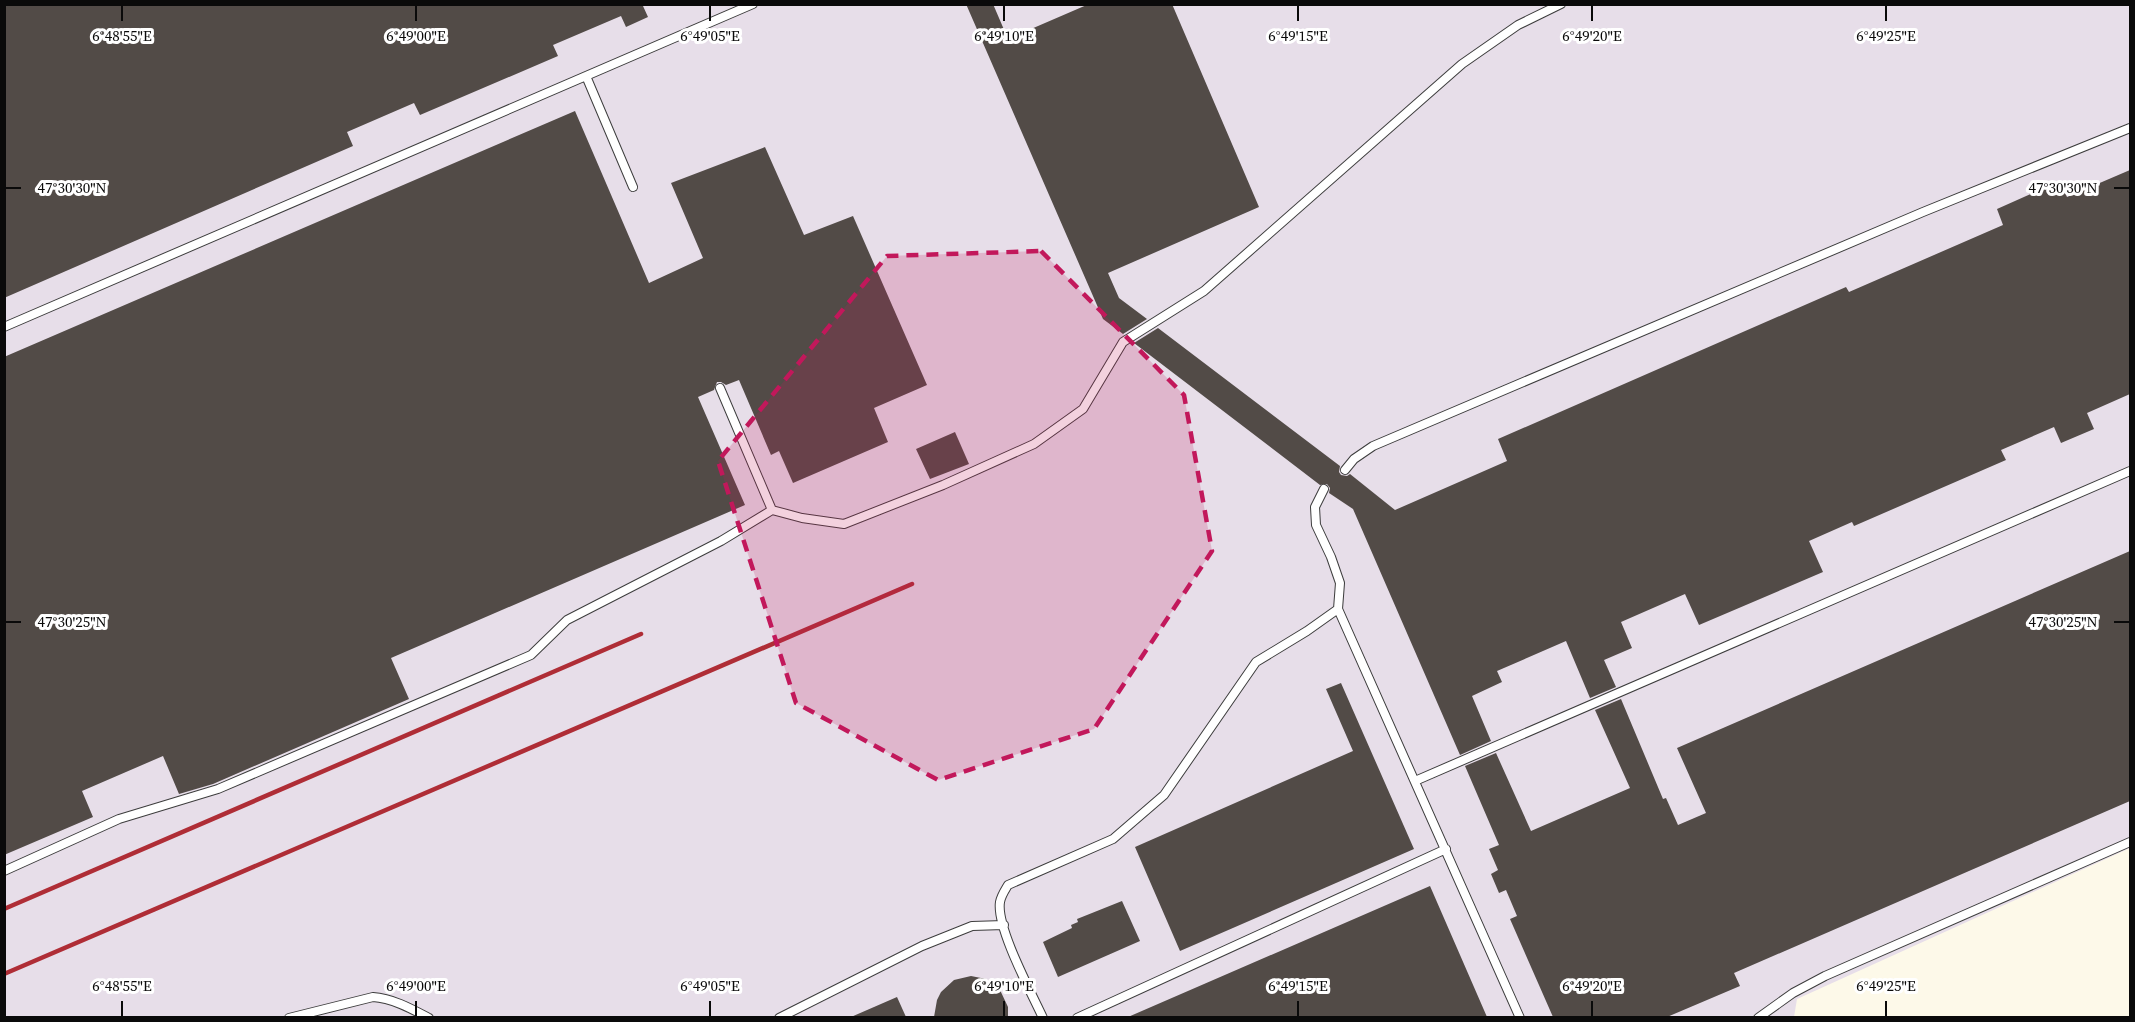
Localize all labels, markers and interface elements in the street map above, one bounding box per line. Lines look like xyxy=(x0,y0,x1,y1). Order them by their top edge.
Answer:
text: 6°48'55"E xyxy=(92,25,152,46)
text: 6°49'00"E xyxy=(386,25,446,46)
text: 6°49'05"E xyxy=(680,25,740,46)
text: 6°49'10"E xyxy=(974,25,1034,46)
text: 6°49'15"E xyxy=(1268,25,1328,46)
text: 6°49'20"E xyxy=(1562,25,1622,46)
text: 6°49'25"E xyxy=(1856,25,1916,46)
text: 47°30'30"N xyxy=(37,177,107,198)
text: 47°30'30"N xyxy=(2028,177,2098,198)
text: 47°30'25"N xyxy=(37,611,107,632)
text: 47°30'25"N xyxy=(2028,611,2098,632)
text: 6°48'55"E xyxy=(92,975,152,996)
text: 6°49'00"E xyxy=(386,975,446,996)
text: 6°49'05"E xyxy=(680,975,740,996)
text: 6°49'10"E xyxy=(974,975,1034,996)
text: 6°49'15"E xyxy=(1268,975,1328,996)
text: 6°49'20"E xyxy=(1562,975,1622,996)
text: 6°49'25"E xyxy=(1856,975,1916,996)

